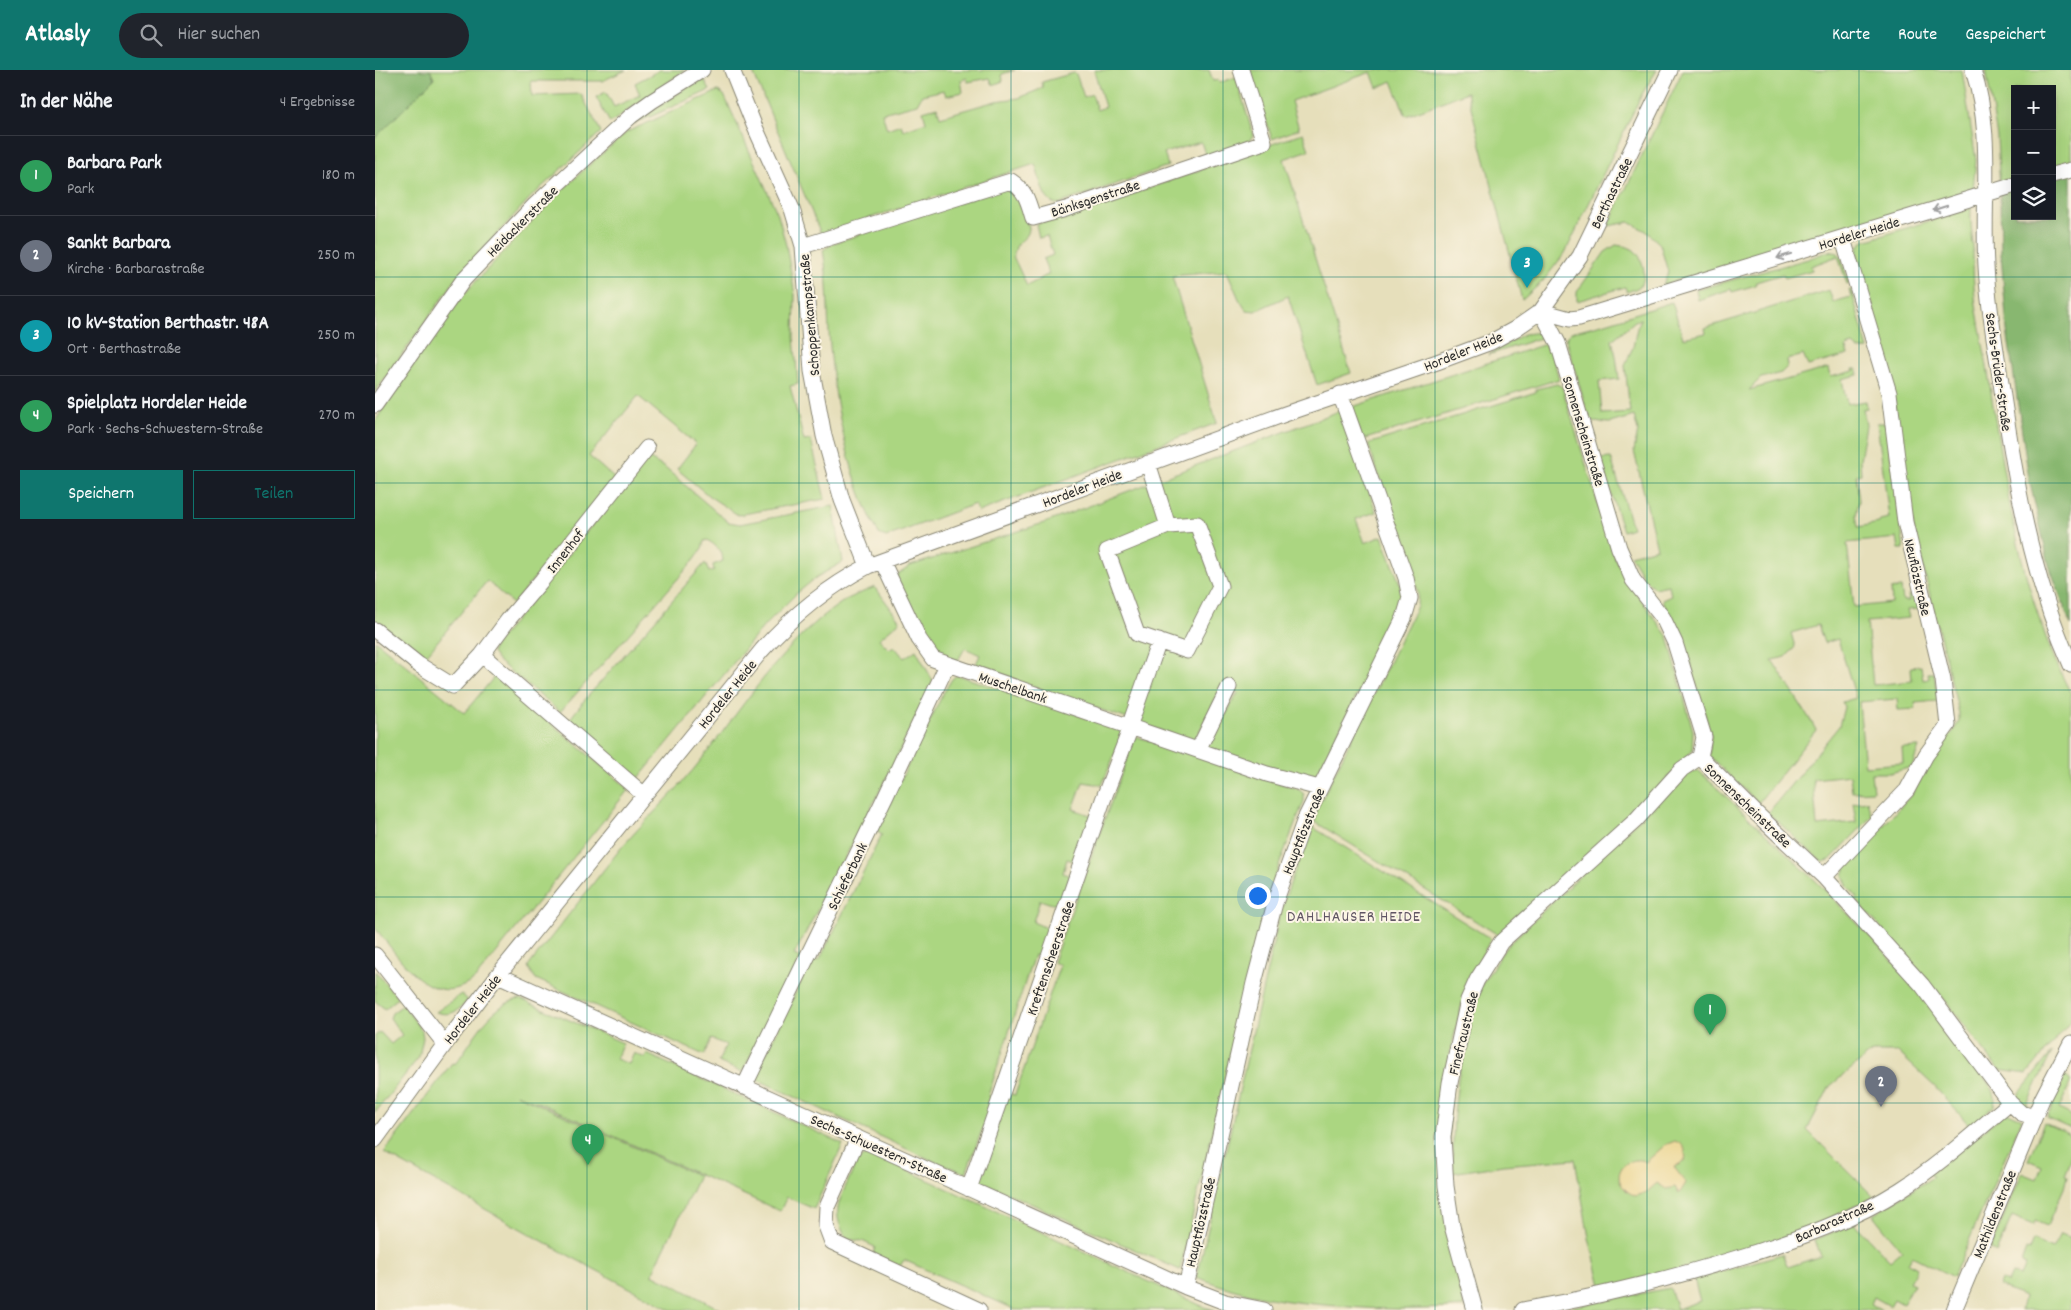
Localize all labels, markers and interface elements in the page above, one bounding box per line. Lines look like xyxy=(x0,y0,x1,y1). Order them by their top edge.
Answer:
search box xyxy=(119,13,469,58)
text: Atlasly xyxy=(25,18,89,52)
icon: search xyxy=(137,21,165,49)
text: Hier suchen xyxy=(177,22,260,49)
text: Karte xyxy=(1832,23,1870,48)
text: Route xyxy=(1898,23,1937,48)
text: Gespeichert xyxy=(1965,23,2046,48)
map controls xyxy=(2011,85,2056,220)
button: + xyxy=(2011,85,2056,130)
text: In der Nähe xyxy=(20,88,112,118)
text: 4 Ergebnisse xyxy=(280,91,355,114)
button: − xyxy=(2011,130,2056,175)
text: Barbara Park xyxy=(67,151,162,178)
street label: Berthastraße xyxy=(1586,154,1640,233)
text: 1 xyxy=(34,164,38,187)
text: 180 m xyxy=(322,164,355,187)
street label: Bänksgenstraße xyxy=(1048,175,1143,225)
button: layers xyxy=(2011,175,2056,220)
text: Park xyxy=(67,178,94,201)
street label: Heidackerstraße xyxy=(483,181,565,263)
one-way arrow xyxy=(1932,204,1948,213)
street label: Hordeler Heide xyxy=(1816,212,1903,258)
text: Sankt Barbara xyxy=(67,231,170,258)
text: 2 xyxy=(33,244,40,267)
text: 250 m xyxy=(317,244,355,267)
pin: 3 xyxy=(1511,247,1543,288)
one-way arrow xyxy=(1777,252,1793,262)
street label: Schoppenkampstraße xyxy=(795,253,827,377)
text: Kirche · Barbarastraße xyxy=(67,258,205,281)
text: 10 kV-Station Berthastr. 48A xyxy=(67,311,269,338)
street label: Sechs-Brüder-Straße xyxy=(1978,312,2016,433)
text: 3 xyxy=(32,324,40,347)
text: 250 m xyxy=(317,324,355,347)
street label: Hordeler Heide xyxy=(1421,327,1507,379)
text: Ort · Berthastraße xyxy=(67,338,181,361)
street label: Sonnenscheinstraße xyxy=(1555,374,1609,490)
text: Spielplatz Hordeler Heide xyxy=(67,391,247,418)
text: 4 xyxy=(33,404,39,427)
text: 270 m xyxy=(319,404,355,427)
text: Park · Sechs-Schwestern-Straße xyxy=(67,418,263,441)
street label: Hordeler Heide xyxy=(1040,465,1126,515)
button: Speichern xyxy=(20,470,183,519)
button: Teilen xyxy=(193,470,355,519)
street label: Innenhof xyxy=(542,525,591,579)
street label: Neuflözstraße xyxy=(1897,537,1936,619)
street label: Hordeler Heide xyxy=(694,656,764,735)
street label: Muschelbank xyxy=(975,667,1050,711)
street label: Sonnenscheinstraße xyxy=(1698,759,1796,854)
street label: Hauptflözstraße xyxy=(1277,785,1332,878)
street label: Schieferbank xyxy=(823,839,875,914)
your location xyxy=(1245,883,1271,909)
street label: Kreftenscheerstraße xyxy=(1022,898,1082,1019)
district label: DAHLHAUSER HEIDE xyxy=(1287,906,1421,929)
street label: Hordeler Heide xyxy=(439,970,508,1050)
street label: Finefraustraße xyxy=(1444,989,1486,1078)
pin: 1 xyxy=(1694,994,1726,1035)
pin: 2 xyxy=(1865,1066,1897,1107)
street label: Sechs-Schwestern-Straße xyxy=(806,1110,951,1190)
pin: 4 xyxy=(572,1124,604,1165)
street label: Mathildenstraße xyxy=(1968,1167,2024,1262)
street label: Hauptflözstraße xyxy=(1181,1175,1223,1270)
street label: Barbarastraße xyxy=(1792,1196,1878,1250)

